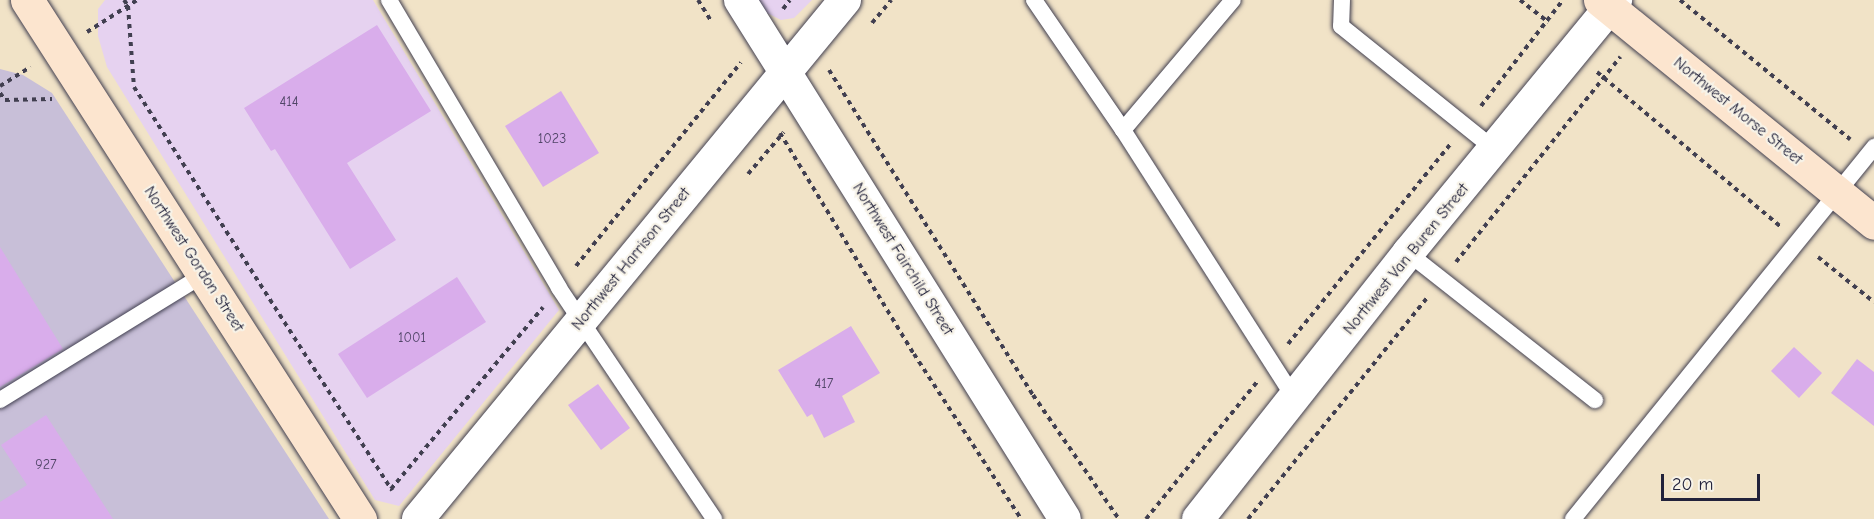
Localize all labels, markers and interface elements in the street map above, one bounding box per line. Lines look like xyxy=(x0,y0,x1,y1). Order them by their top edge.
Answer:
street label: Northwest Morse Street xyxy=(1670,53,1806,169)
house number: 414 xyxy=(279,94,299,110)
house number: 1023 xyxy=(538,131,566,147)
street label: Northwest Fairchild Street xyxy=(848,179,958,339)
street label: Northwest Van Buren Street xyxy=(1339,180,1473,338)
street label: Northwest Gordon Street xyxy=(140,183,248,335)
street label: Northwest Harrison Street xyxy=(568,184,694,334)
house number: 1001 xyxy=(398,330,426,346)
house number: 417 xyxy=(815,376,833,392)
house number: 927 xyxy=(35,457,57,473)
scale bar xyxy=(1664,462,1763,500)
text: 20 m xyxy=(1672,474,1713,495)

